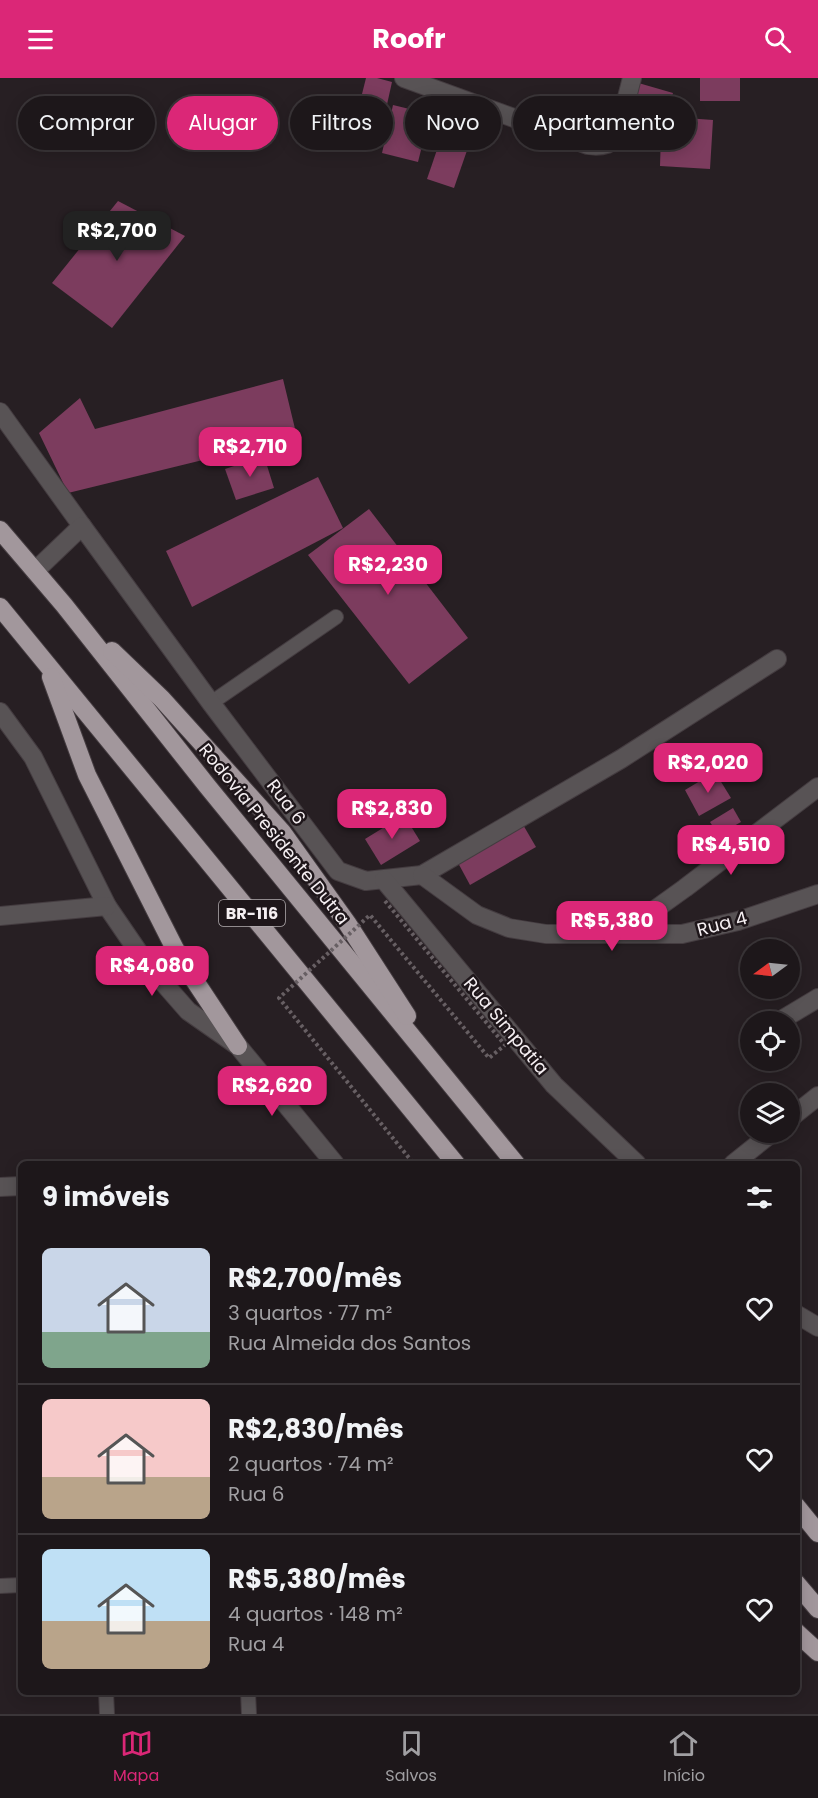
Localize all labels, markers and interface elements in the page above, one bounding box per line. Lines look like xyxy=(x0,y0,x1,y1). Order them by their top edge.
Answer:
text: Roofr xyxy=(372,20,446,57)
icon: menu xyxy=(24,23,57,56)
icon: search xyxy=(761,23,794,56)
chip: Comprar xyxy=(18,96,155,150)
chip: Alugar xyxy=(167,96,278,150)
chip: Filtros xyxy=(290,96,393,150)
chip: Novo xyxy=(405,96,501,150)
chip: Apartamento xyxy=(513,96,696,150)
pin: R$2,700 xyxy=(62,211,172,262)
text: R$2,700 xyxy=(77,216,157,244)
pin: R$2,710 xyxy=(195,427,305,478)
text: R$2,710 xyxy=(213,432,287,460)
pin: R$2,230 xyxy=(333,545,443,596)
text: R$2,230 xyxy=(348,550,428,578)
street label: Rodovia Presidente Dutra xyxy=(193,738,355,930)
pin: R$2,020 xyxy=(653,743,763,794)
text: R$2,020 xyxy=(668,748,748,776)
street label: Rua 6 xyxy=(261,774,312,830)
pin: R$2,830 xyxy=(337,789,447,840)
text: R$2,830 xyxy=(351,794,433,822)
pin: R$4,510 xyxy=(676,825,786,876)
text: R$4,510 xyxy=(691,830,771,858)
road number: BR-116 xyxy=(219,900,285,926)
pin: R$5,380 xyxy=(557,901,667,952)
street label: Rua 4 xyxy=(694,905,750,942)
text: R$5,380 xyxy=(570,906,654,934)
north arrow xyxy=(740,939,800,999)
map controls xyxy=(740,939,800,1143)
pin: R$4,080 xyxy=(97,946,207,997)
text: R$4,080 xyxy=(110,951,194,979)
street label: Rua Simpatia xyxy=(458,972,555,1080)
button: locate xyxy=(740,1011,800,1071)
pin: R$2,620 xyxy=(217,1066,327,1117)
text: R$2,620 xyxy=(232,1071,312,1099)
button: layers xyxy=(740,1083,800,1143)
text: 9 imóveis xyxy=(42,1179,170,1215)
icon: filters xyxy=(743,1181,776,1214)
text: R$2,700/mês xyxy=(228,1260,402,1296)
icon: home xyxy=(90,1272,162,1344)
icon: heart xyxy=(743,1292,776,1325)
text: 3 quartos · 77 m² xyxy=(228,1299,392,1327)
text: Rua Almeida dos Santos xyxy=(228,1329,471,1357)
text: R$2,830/mês xyxy=(228,1411,404,1447)
icon: home xyxy=(90,1423,162,1495)
icon: heart xyxy=(743,1443,776,1476)
text: 2 quartos · 74 m² xyxy=(228,1450,394,1478)
text: Rua 6 xyxy=(228,1480,285,1508)
text: R$5,380/mês xyxy=(228,1561,406,1597)
icon: home xyxy=(90,1573,162,1645)
icon: heart xyxy=(743,1593,776,1626)
text: 4 quartos · 148 m² xyxy=(228,1600,403,1628)
text: Rua 4 xyxy=(228,1630,284,1658)
tab: Mapa xyxy=(113,1727,159,1788)
tab: Salvos xyxy=(385,1727,437,1788)
tab: Início xyxy=(663,1727,705,1788)

